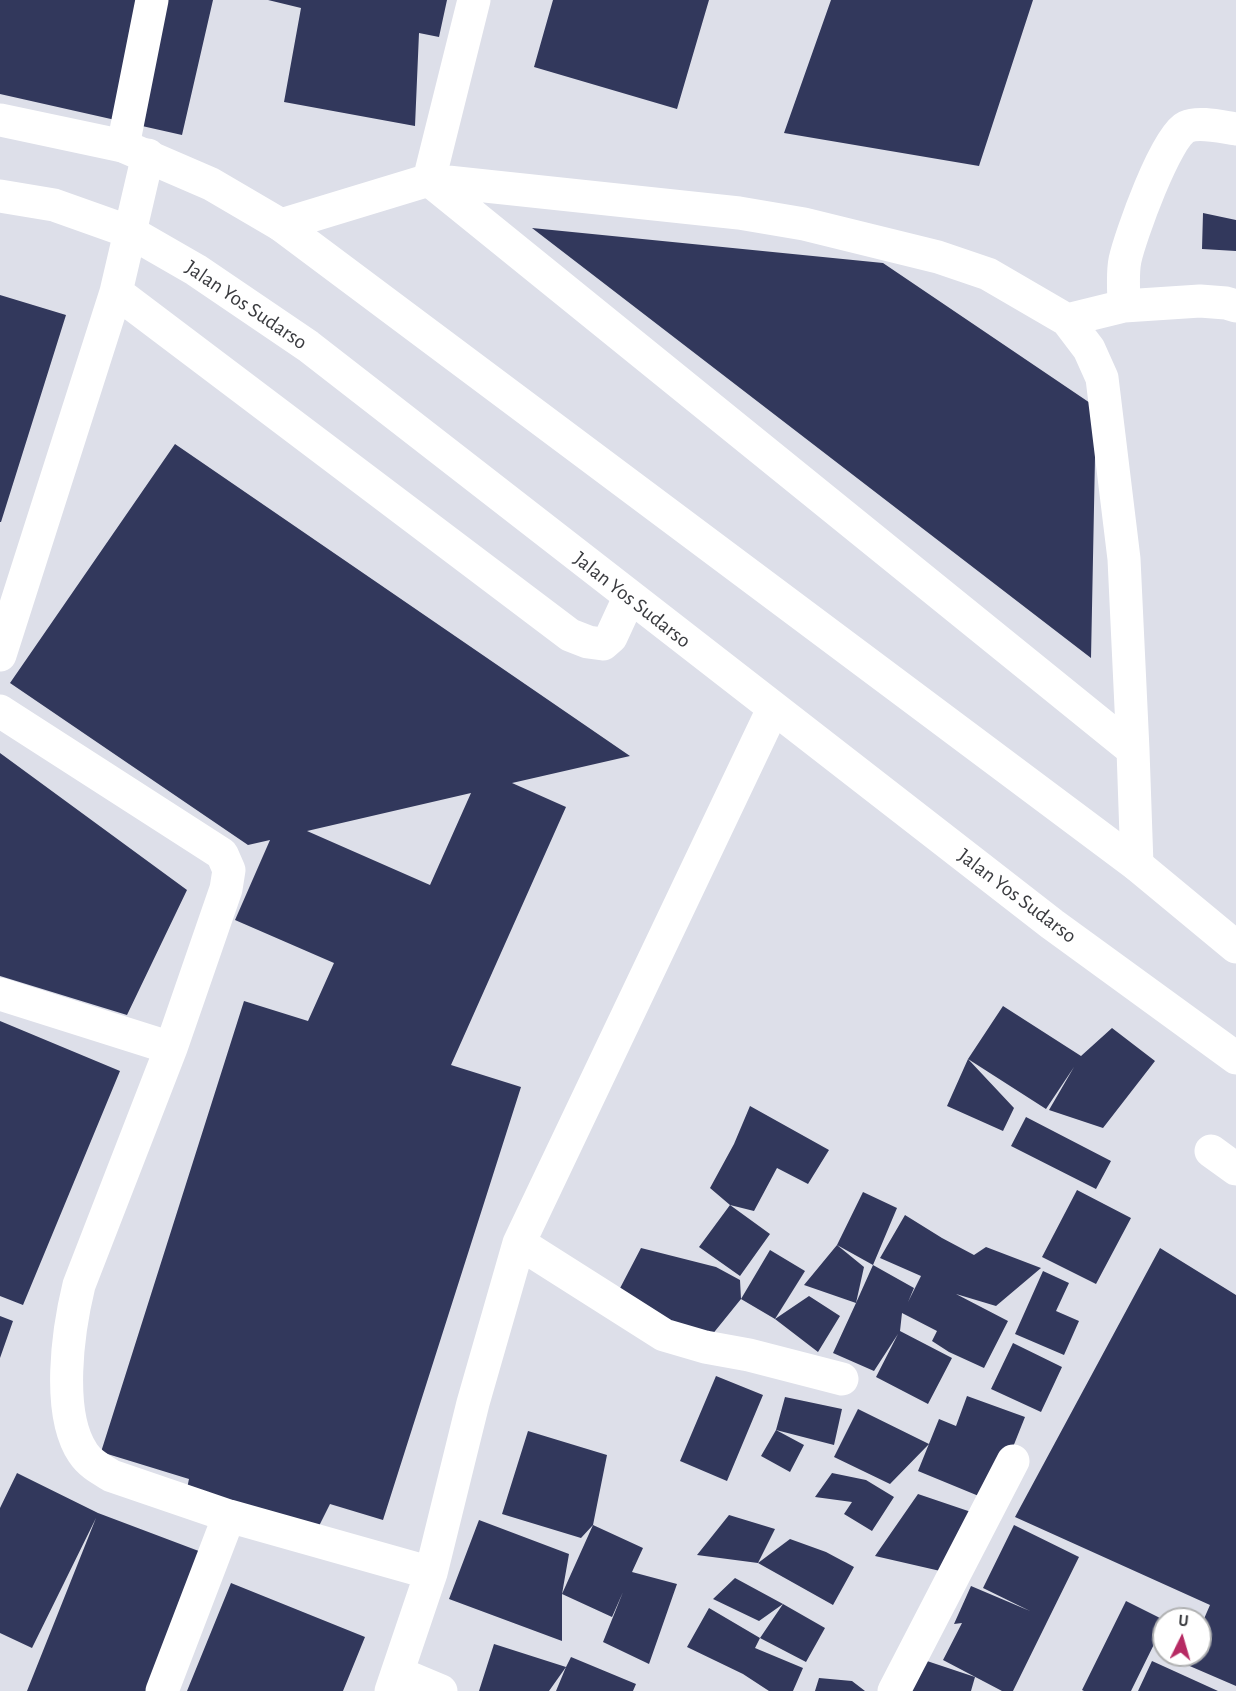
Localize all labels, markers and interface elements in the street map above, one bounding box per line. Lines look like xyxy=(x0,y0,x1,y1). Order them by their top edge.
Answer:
street label: Jalan Yos Sudarso xyxy=(180,255,312,355)
street label: Jalan Yos Sudarso xyxy=(568,546,696,654)
street label: Jalan Yos Sudarso xyxy=(953,843,1081,949)
north arrow xyxy=(1152,1607,1212,1667)
text: U xyxy=(1178,1613,1189,1629)

